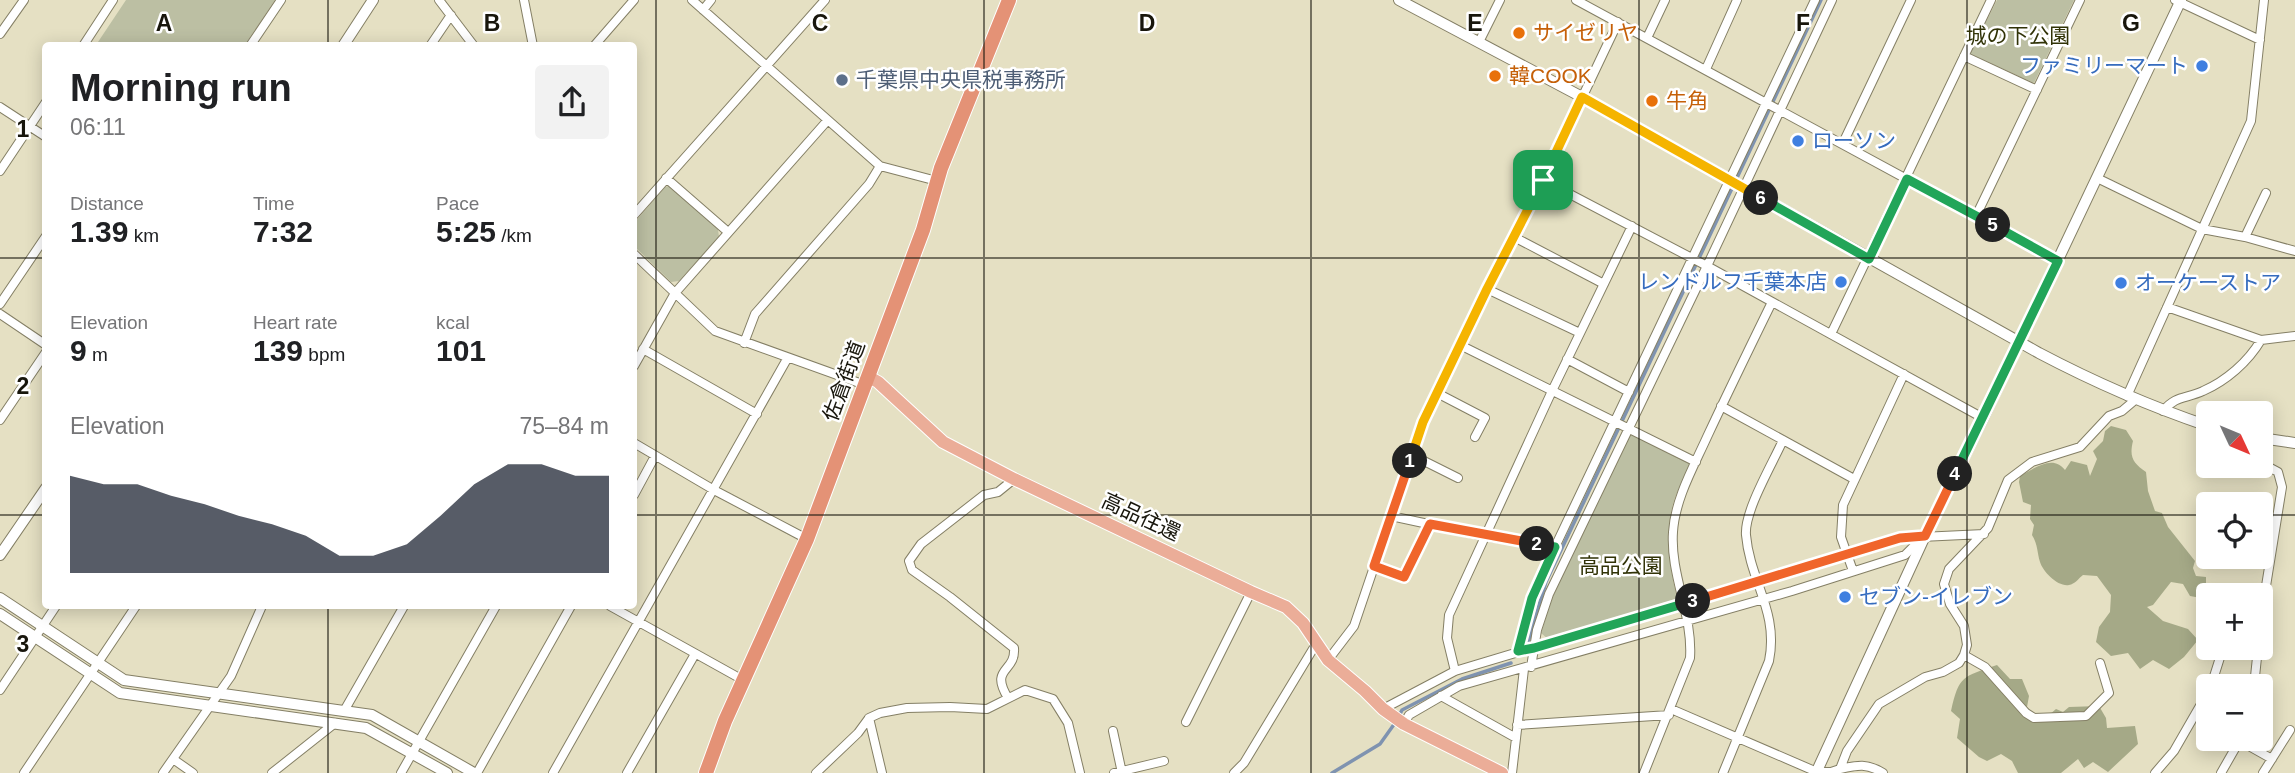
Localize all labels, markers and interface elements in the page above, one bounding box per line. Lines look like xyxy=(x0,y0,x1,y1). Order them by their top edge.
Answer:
text: A xyxy=(156,10,172,36)
text: B xyxy=(484,10,500,36)
text: C xyxy=(812,10,828,36)
text: D xyxy=(1139,10,1155,36)
text: E xyxy=(1467,10,1483,36)
text: F xyxy=(1796,10,1810,36)
text: G xyxy=(2122,10,2140,36)
place label: サイゼリヤ xyxy=(1533,21,1638,44)
park label: 城の下公園 xyxy=(1966,24,2071,47)
marker: サイゼリヤ xyxy=(1511,25,1527,41)
place label: ファミリーマート xyxy=(2020,54,2188,77)
marker: ファミリーマート xyxy=(2194,58,2210,74)
place label: 韓COOK xyxy=(1509,64,1592,87)
button: share xyxy=(535,65,609,139)
text: Morning run xyxy=(70,67,292,109)
place label: 千葉県中央県税事務所 xyxy=(856,68,1066,91)
marker: 韓COOK xyxy=(1487,68,1503,84)
marker: 千葉県中央県税事務所 xyxy=(834,72,850,88)
place label: 牛角 xyxy=(1666,89,1708,112)
marker: 牛角 xyxy=(1644,93,1660,109)
text: 06:11 xyxy=(70,114,126,140)
text: 1 xyxy=(17,116,30,142)
place label: ローソン xyxy=(1812,129,1896,152)
marker: ローソン xyxy=(1790,133,1806,149)
pin xyxy=(1513,150,1573,210)
icon: arrive xyxy=(1524,161,1562,199)
pin: 6 xyxy=(1744,180,1778,216)
text: 6 xyxy=(1755,187,1766,208)
text: Distance xyxy=(70,193,144,214)
text: Time xyxy=(253,193,295,214)
text: Pace xyxy=(436,193,479,214)
pin: 5 xyxy=(1976,208,2010,243)
text: 5 xyxy=(1987,214,1998,235)
text: 1.39 xyxy=(70,215,128,248)
text: 7:32 xyxy=(253,215,313,248)
text: 5:25 xyxy=(436,215,496,248)
text: km xyxy=(128,225,159,246)
text: /km xyxy=(496,225,532,246)
place label: レンドルフ千葉本店 xyxy=(1638,270,1827,293)
place label: オーケーストア xyxy=(2135,271,2281,294)
marker: レンドルフ千葉本店 xyxy=(1833,274,1849,290)
marker: オーケーストア xyxy=(2113,275,2129,291)
text: Elevation xyxy=(70,312,148,333)
text: Heart rate xyxy=(253,312,337,333)
text: kcal xyxy=(436,312,470,333)
text: 9 xyxy=(70,334,87,367)
text: 139 xyxy=(253,334,303,367)
text: 101 xyxy=(436,334,486,367)
street label: 佐倉街道 xyxy=(818,337,869,424)
text: m xyxy=(87,344,108,365)
text: bpm xyxy=(303,344,345,365)
text: 2 xyxy=(17,373,29,399)
north arrow xyxy=(2196,401,2273,478)
map controls xyxy=(2196,401,2273,751)
text: Elevation xyxy=(70,413,165,439)
text: 75–84 m xyxy=(519,413,609,439)
pin: 1 xyxy=(1392,444,1428,478)
text: 1 xyxy=(1404,450,1415,471)
pin: 4 xyxy=(1938,456,1972,491)
text: 4 xyxy=(1949,463,1960,484)
street label: 高品往還 xyxy=(1098,488,1184,545)
button: locate xyxy=(2196,492,2273,569)
pin: 2 xyxy=(1520,526,1554,562)
text: 2 xyxy=(1531,533,1542,554)
park label: 高品公園 xyxy=(1579,554,1663,577)
button: + xyxy=(2196,583,2273,660)
pin: 3 xyxy=(1676,584,1710,618)
place label: セブン-イレブン xyxy=(1859,585,2013,608)
marker: セブン-イレブン xyxy=(1837,589,1853,605)
text: 3 xyxy=(1687,590,1698,611)
text: 3 xyxy=(17,631,29,657)
button: − xyxy=(2196,674,2273,751)

